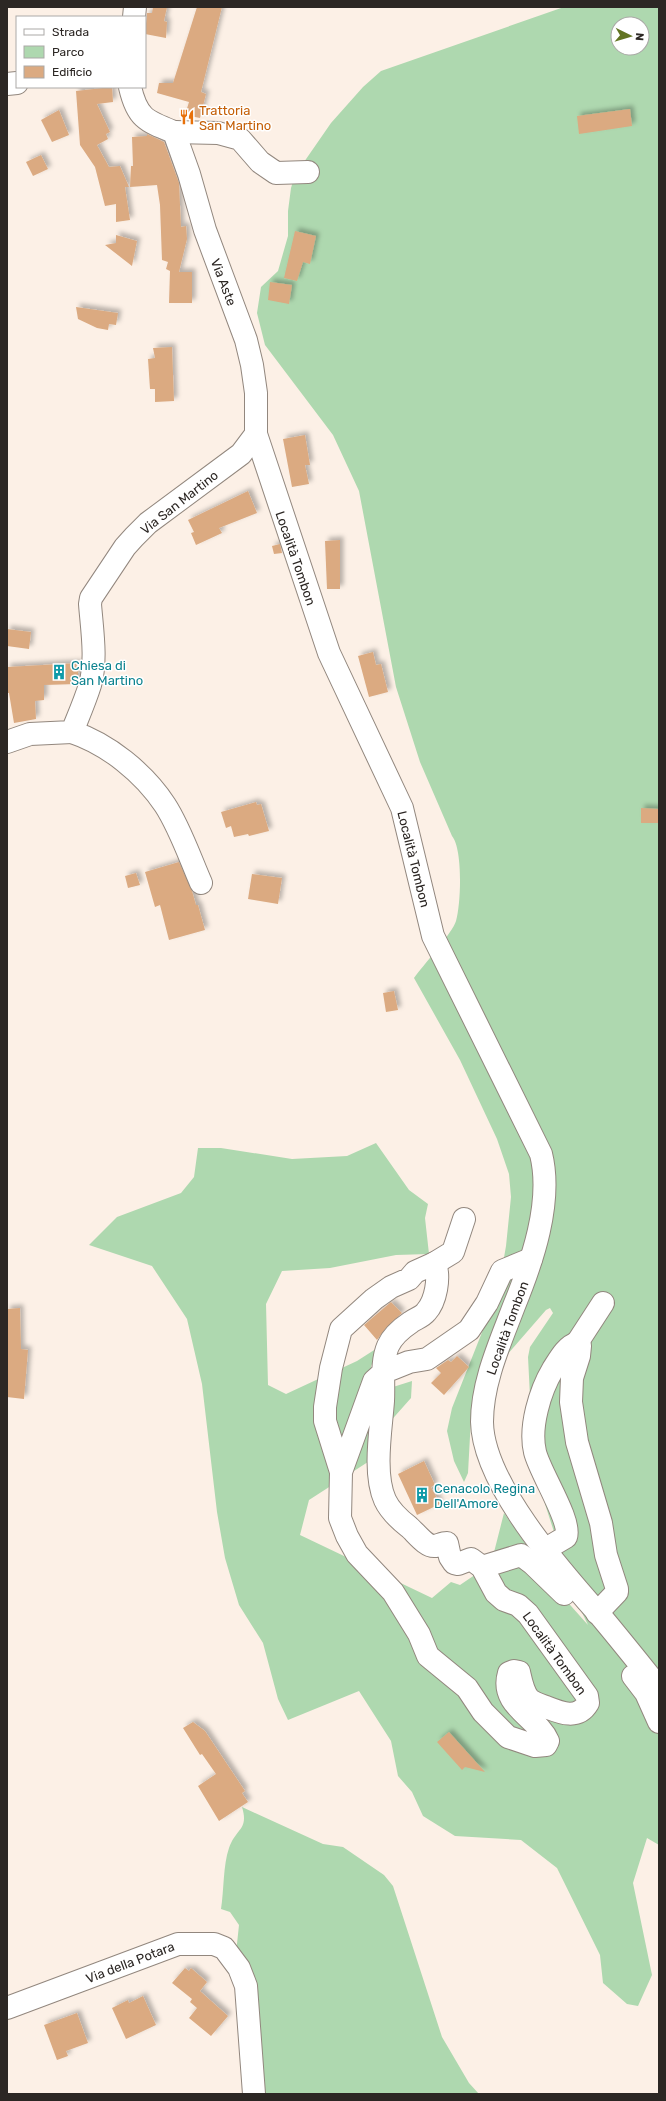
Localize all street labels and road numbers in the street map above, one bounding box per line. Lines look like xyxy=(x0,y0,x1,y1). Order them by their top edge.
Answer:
street label: Via Aste xyxy=(208,256,239,308)
street label: Via San Martino xyxy=(138,467,221,537)
street label: Località Tombon xyxy=(272,509,319,607)
street label: Località Tombon xyxy=(394,809,433,909)
street label: Località Tombon xyxy=(484,1279,531,1377)
street label: Località Tombon xyxy=(519,1609,590,1698)
street label: Via della Potara xyxy=(84,1939,177,1986)

